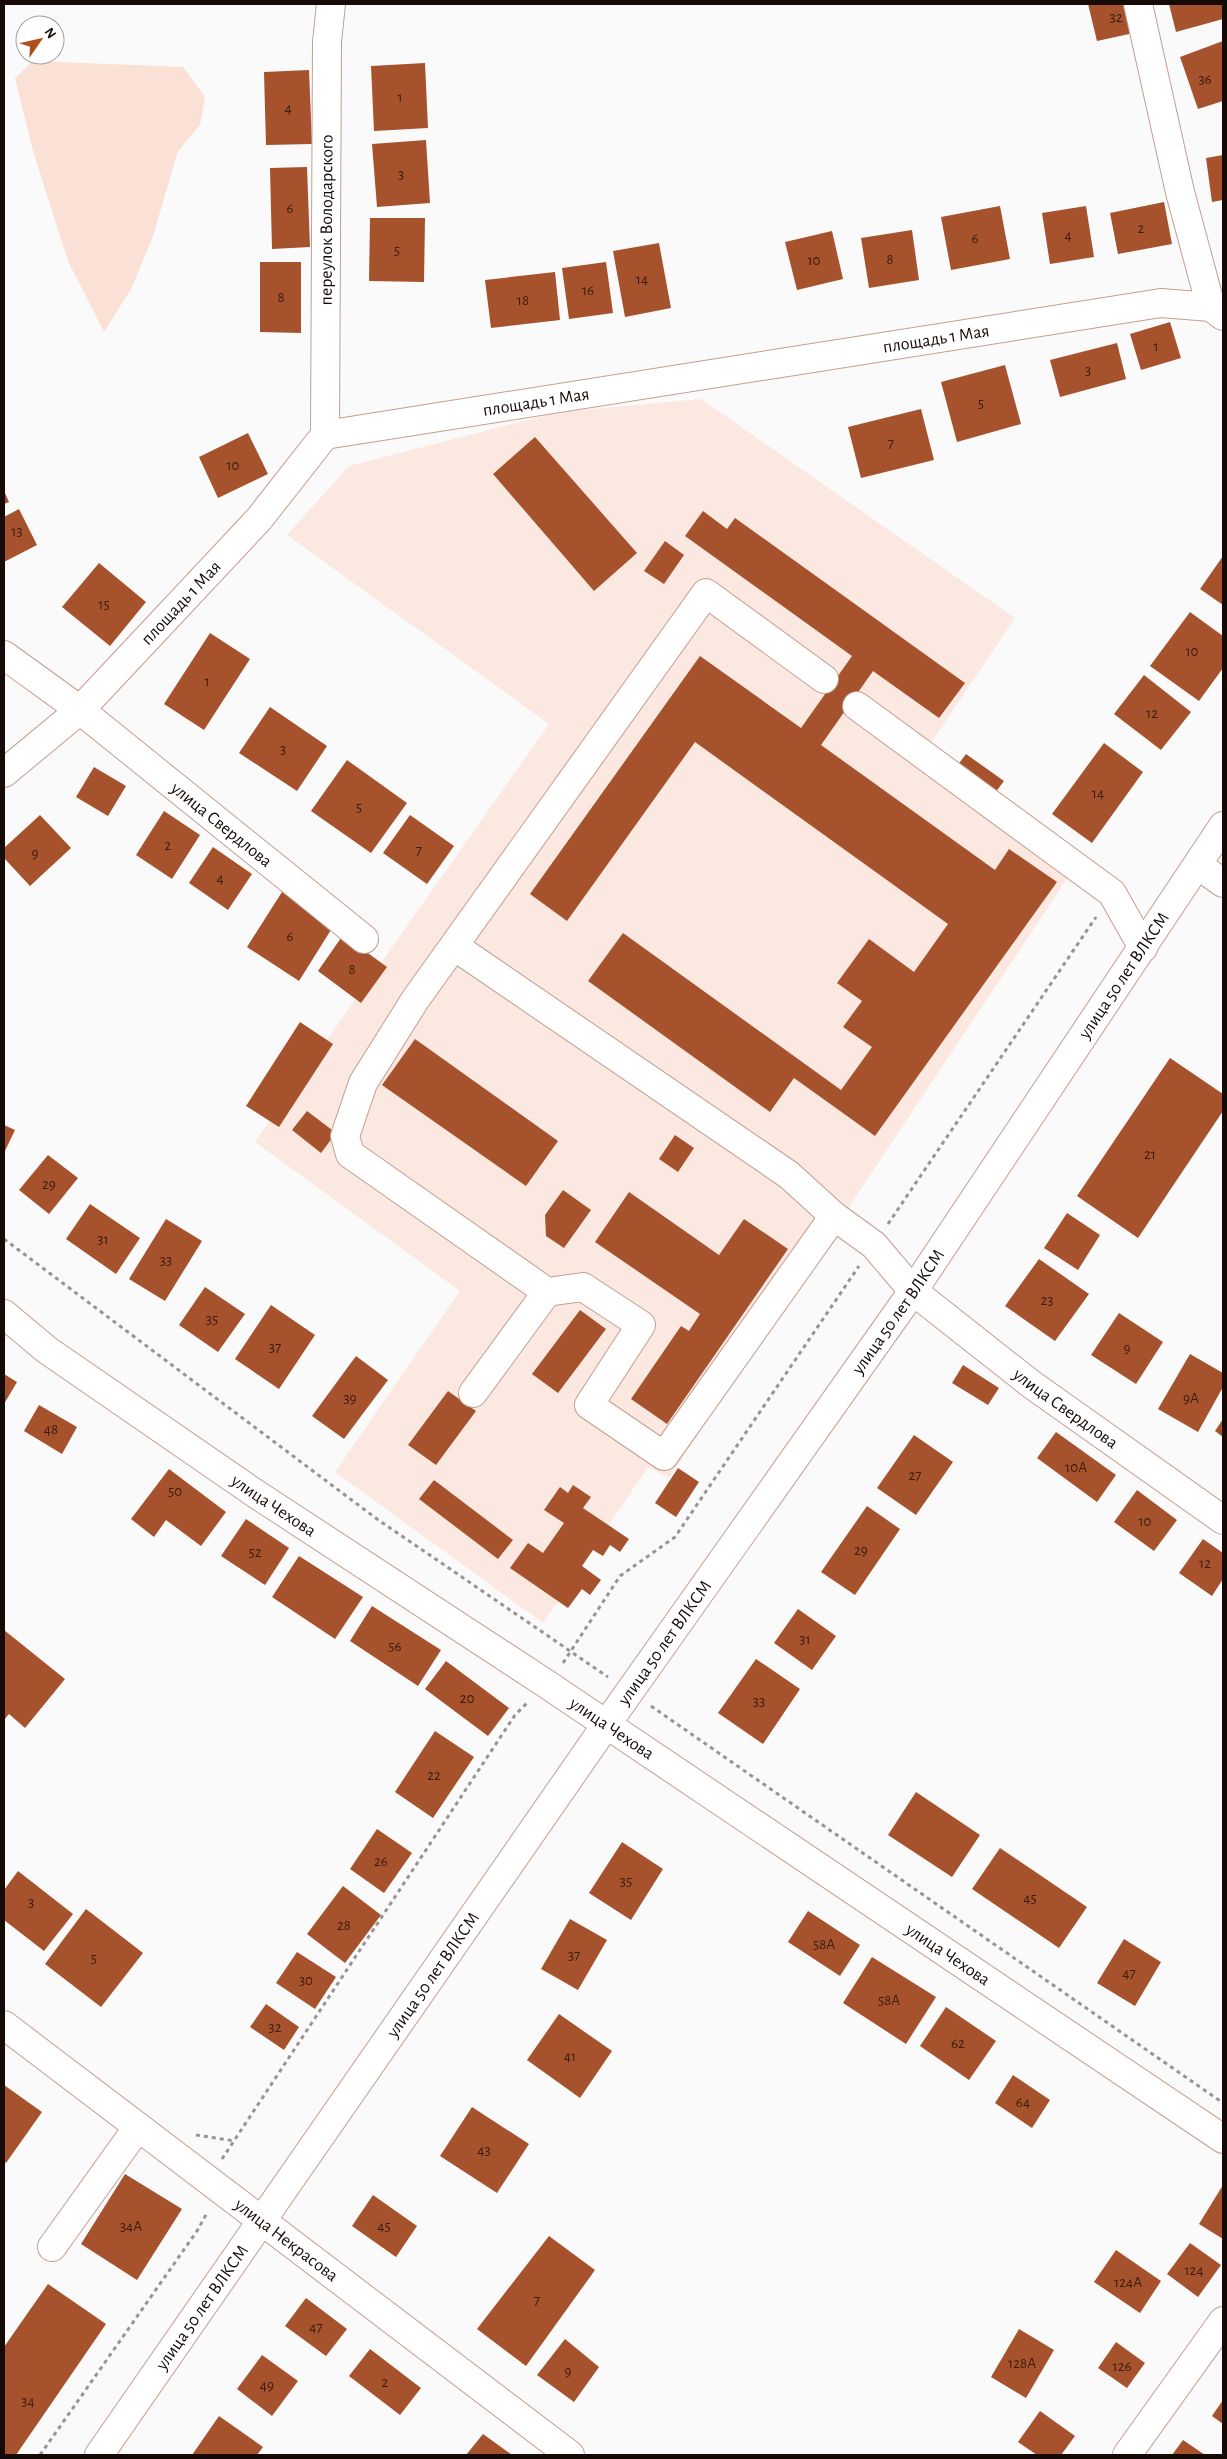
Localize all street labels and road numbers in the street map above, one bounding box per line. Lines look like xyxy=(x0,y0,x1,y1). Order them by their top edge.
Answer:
street label: переулок Володарского xyxy=(318,135,337,305)
street label: площадь 1 Мая xyxy=(882,322,991,357)
street label: площадь 1 Мая xyxy=(482,385,591,420)
street label: площадь 1 Мая xyxy=(138,558,225,649)
street label: улица Свердлова xyxy=(167,779,275,871)
street label: улица 50 лет ВЛКСМ xyxy=(1075,909,1173,1043)
street label: улица 50 лет ВЛКСМ xyxy=(849,1246,948,1379)
street label: улица Свердлова xyxy=(1009,1365,1121,1452)
street label: улица Чехова xyxy=(227,1471,319,1541)
street label: улица 50 лет ВЛКСМ xyxy=(615,1577,715,1709)
street label: улица Чехова xyxy=(565,1694,657,1764)
street label: улица 50 лет ВЛКСМ xyxy=(383,1909,483,2042)
street label: улица Чехова xyxy=(901,1920,993,1990)
street label: улица Некрасова xyxy=(230,2195,341,2285)
street label: улица 50 лет ВЛКСМ xyxy=(152,2242,252,2374)

